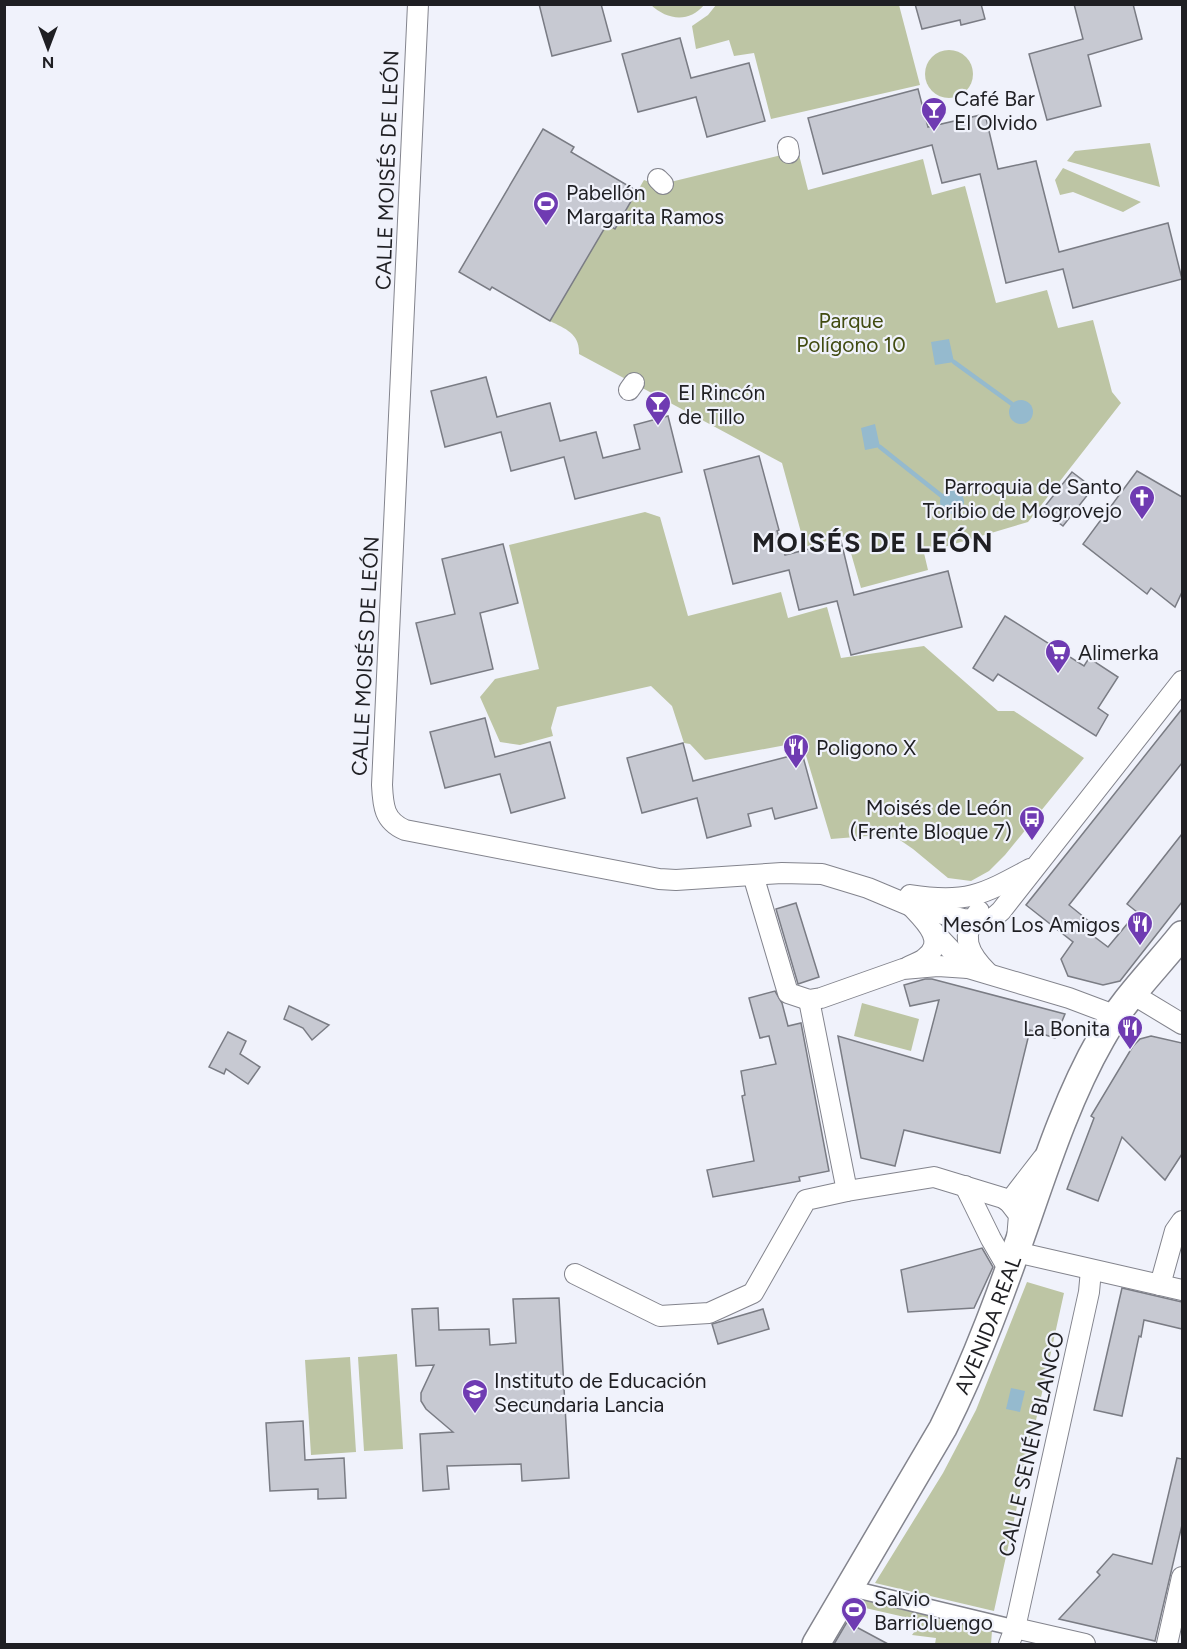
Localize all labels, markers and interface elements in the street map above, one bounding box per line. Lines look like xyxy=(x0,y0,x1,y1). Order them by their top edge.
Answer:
north arrow xyxy=(18,18,78,78)
street label: CALLE MOISÉS DE LEÓN xyxy=(370,50,404,290)
text: N xyxy=(42,53,54,72)
place label: Café Bar El Olvido xyxy=(954,86,1037,135)
bar icon: Café Bar El Olvido xyxy=(919,95,949,133)
place label: Pabellón Margarita Ramos xyxy=(566,180,724,229)
sports icon: Pabellón Margarita Ramos xyxy=(531,189,561,227)
park label: Parque Polígono 10 xyxy=(796,308,906,357)
place label: El Rincón de Tillo xyxy=(678,380,765,429)
bar icon: El Rincón de Tillo xyxy=(643,389,673,427)
place label: Parroquia de Santo Toribio de Mogrovejo xyxy=(923,474,1122,523)
church icon: Parroquia de Santo Toribio de Mogrovejo xyxy=(1127,483,1157,521)
district label: MOISÉS DE LEÓN xyxy=(752,526,994,559)
street label: CALLE MOISÉS DE LEÓN xyxy=(346,536,384,776)
supermarket icon: Alimerka xyxy=(1043,637,1073,675)
place label: Alimerka xyxy=(1078,640,1159,665)
restaurant icon: Poligono X xyxy=(781,732,811,770)
place label: Poligono X xyxy=(816,735,916,760)
place label: Moisés de León (Frente Bloque 7) xyxy=(850,795,1012,844)
bus stop icon: Moisés de León (Frente Bloque 7) xyxy=(1017,804,1047,842)
restaurant icon: Mesón Los Amigos xyxy=(1125,909,1155,947)
place label: Mesón Los Amigos xyxy=(943,912,1120,937)
restaurant icon: La Bonita xyxy=(1115,1013,1145,1051)
place label: La Bonita xyxy=(1023,1016,1110,1041)
street label: AVENIDA REAL xyxy=(948,1252,1026,1398)
street label: CALLE SENÉN BLANCO xyxy=(993,1329,1069,1559)
place label: Instituto de Educación Secundaria Lancia xyxy=(494,1368,707,1417)
school or university icon: Instituto de Educación Secundaria Lancia xyxy=(460,1377,490,1415)
place label: Salvio Barrioluengo xyxy=(874,1586,993,1635)
sports icon: Salvio Barrioluengo xyxy=(839,1595,869,1633)

